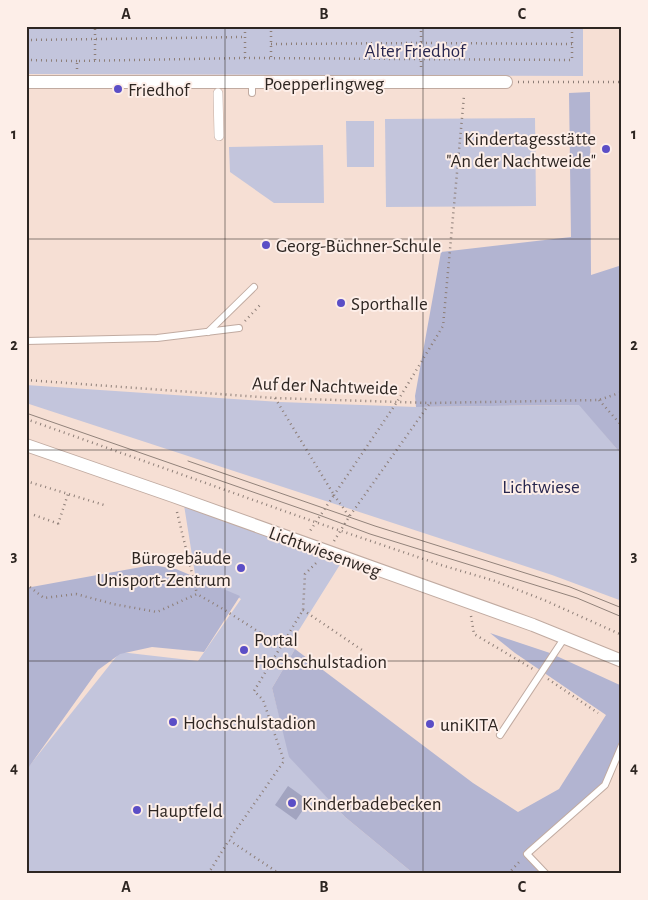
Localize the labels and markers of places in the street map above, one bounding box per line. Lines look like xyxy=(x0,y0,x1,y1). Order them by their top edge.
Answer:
place label: Friedhof xyxy=(128,81,191,100)
marker: Friedhof xyxy=(112,83,124,95)
place label: Kindertagesstätte "An der Nachtweide" xyxy=(446,130,596,171)
marker: Kindertagesstätte "An der Nachtweide" xyxy=(600,143,612,155)
place label: Georg-Büchner-Schule xyxy=(276,237,441,256)
marker: Georg-Büchner-Schule xyxy=(260,239,272,251)
place label: Sporthalle xyxy=(351,295,428,314)
marker: Sporthalle xyxy=(335,297,347,309)
place label: Bürogebäude Unisport-Zentrum xyxy=(96,549,231,590)
marker: Bürogebäude Unisport-Zentrum xyxy=(235,562,247,574)
place label: Portal Hochschulstadion xyxy=(254,631,387,672)
marker: Portal Hochschulstadion xyxy=(238,644,250,656)
place label: Hochschulstadion xyxy=(183,714,316,733)
marker: Hochschulstadion xyxy=(167,716,179,728)
place label: uniKITA xyxy=(440,716,498,735)
marker: uniKITA xyxy=(424,718,436,730)
place label: Kinderbadebecken xyxy=(302,795,441,814)
marker: Kinderbadebecken xyxy=(286,797,298,809)
place label: Hauptfeld xyxy=(147,802,223,821)
marker: Hauptfeld xyxy=(131,804,143,816)

